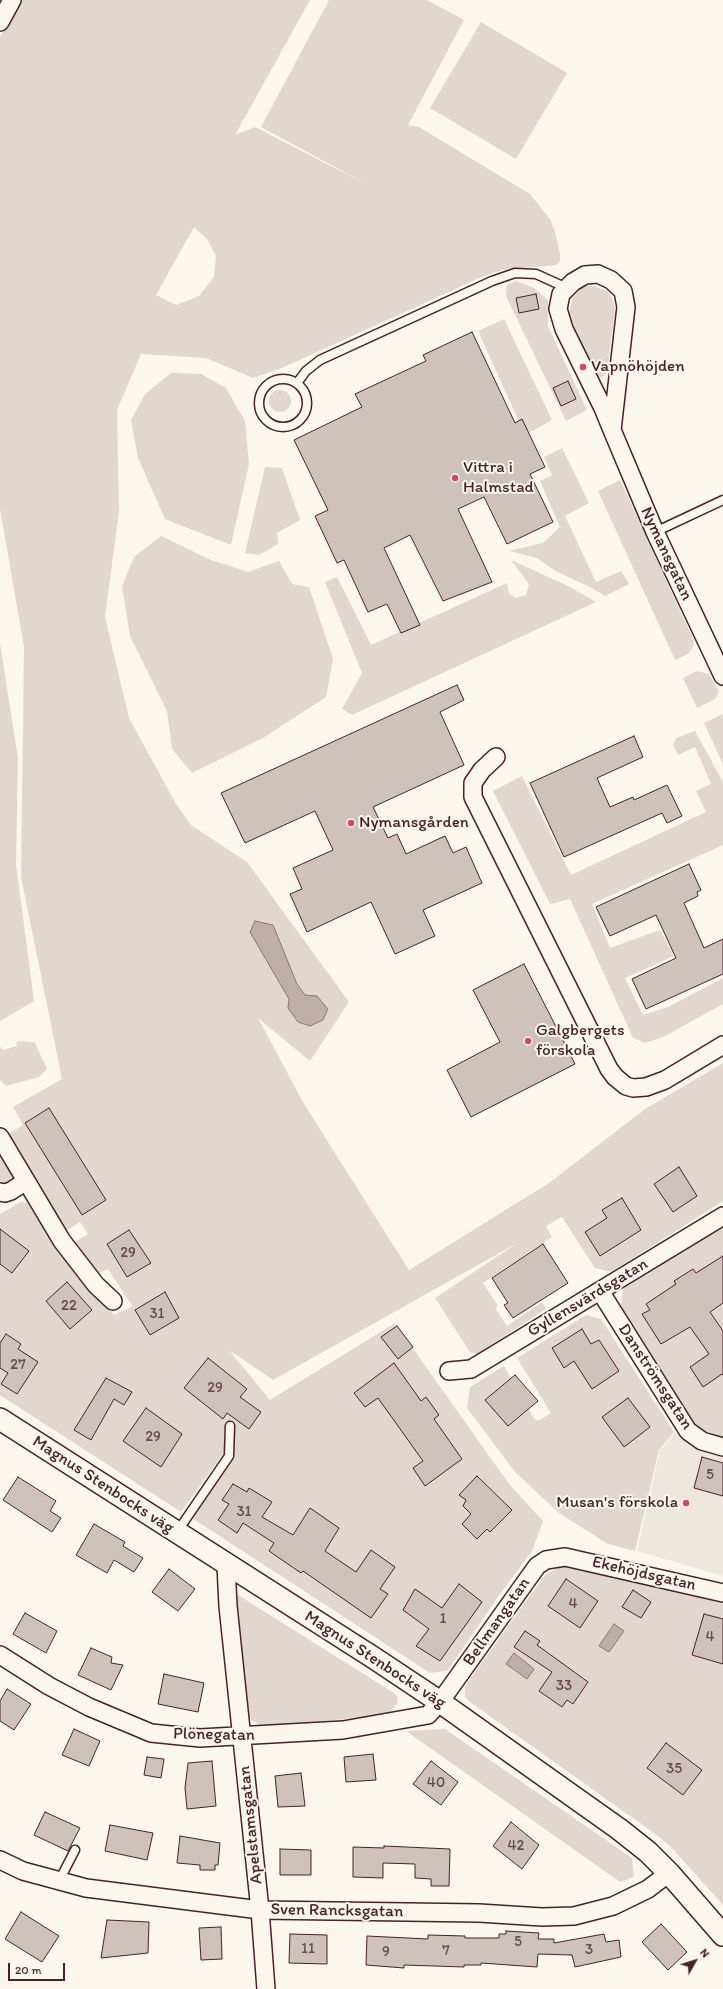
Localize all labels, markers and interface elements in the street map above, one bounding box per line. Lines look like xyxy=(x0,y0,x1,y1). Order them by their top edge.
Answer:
place label: Vapnöhöjden xyxy=(591,357,685,377)
marker: Vapnöhöjden xyxy=(578,362,588,372)
place label: Vittra i Halmstad xyxy=(463,458,534,498)
marker: Vittra i Halmstad xyxy=(450,473,460,483)
street label: Nymansgatan xyxy=(635,504,697,604)
place label: Nymansgården xyxy=(359,813,469,833)
marker: Nymansgården xyxy=(346,818,356,828)
place label: Galgbergets förskola xyxy=(536,1021,625,1061)
marker: Galgbergets förskola xyxy=(523,1036,533,1046)
house number: 29 xyxy=(120,1244,136,1262)
street label: Gyllensvärdsgatan xyxy=(524,1254,652,1342)
house number: 22 xyxy=(61,1297,77,1315)
house number: 31 xyxy=(149,1305,165,1323)
street label: Danströmsgatan xyxy=(613,1320,697,1434)
house number: 27 xyxy=(10,1356,26,1374)
house number: 29 xyxy=(207,1379,223,1397)
house number: 29 xyxy=(145,1428,161,1446)
street label: Magnus Stenbocks väg xyxy=(28,1432,178,1538)
house number: 5 xyxy=(706,1466,714,1484)
place label: Musan's förskola xyxy=(556,1493,678,1513)
marker: Musan's förskola xyxy=(681,1498,691,1508)
house number: 31 xyxy=(236,1503,252,1521)
street label: Ekehöjdsgatan xyxy=(590,1552,698,1596)
street label: Bellmangatan xyxy=(459,1574,535,1670)
house number: 4 xyxy=(568,1595,578,1613)
street label: Magnus Stenbocks väg xyxy=(300,1607,450,1713)
house number: 1 xyxy=(440,1610,446,1628)
house number: 4 xyxy=(705,1628,715,1646)
house number: 33 xyxy=(556,1677,572,1695)
street label: Plönegatan xyxy=(173,1724,255,1746)
house number: 35 xyxy=(666,1760,682,1778)
street label: Apelstamsgatan xyxy=(235,1765,267,1885)
house number: 40 xyxy=(427,1774,445,1792)
house number: 42 xyxy=(508,1837,524,1855)
street label: Sven Rancksgatan xyxy=(270,1900,404,1922)
house number: 5 xyxy=(514,1933,522,1951)
house number: 11 xyxy=(301,1940,315,1958)
house number: 3 xyxy=(585,1941,593,1959)
north arrow xyxy=(675,1941,715,1981)
house number: 7 xyxy=(442,1942,450,1960)
house number: 9 xyxy=(382,1943,390,1961)
text: N xyxy=(697,1946,712,1960)
scale bar xyxy=(10,1955,67,1981)
text: 20 m xyxy=(15,1963,42,1977)

